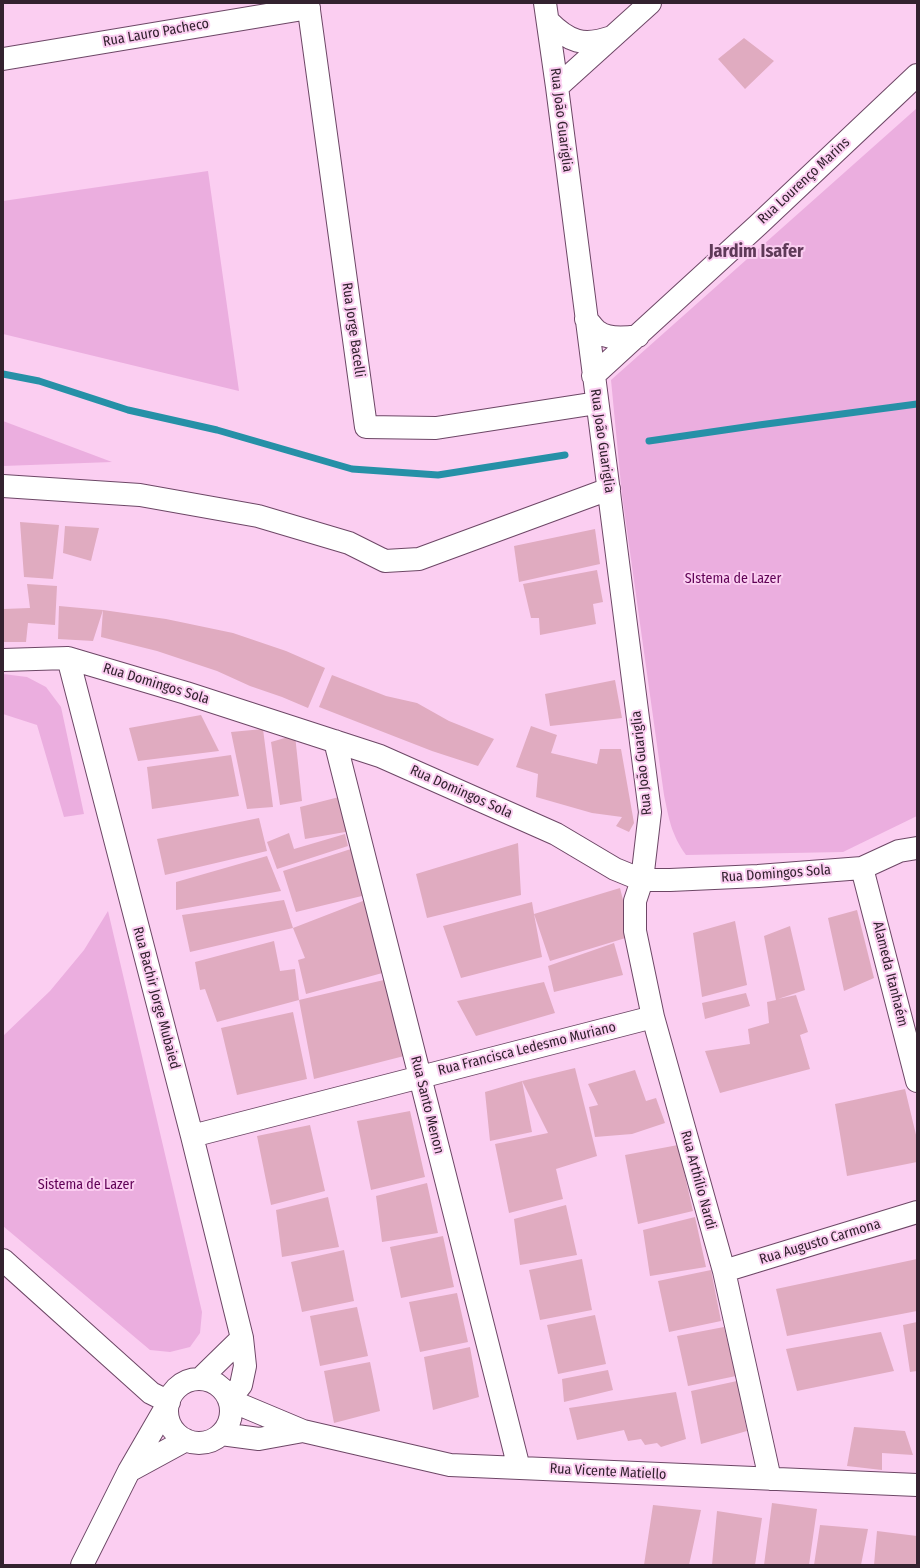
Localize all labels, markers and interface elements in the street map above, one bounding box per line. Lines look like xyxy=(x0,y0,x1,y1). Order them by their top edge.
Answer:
street label: Rua Lauro Pacheco xyxy=(102,15,210,51)
street label: Rua João Guariglia xyxy=(546,67,576,173)
street label: Rua Lourenço Marins xyxy=(755,134,853,228)
district label: Jardim Isafer xyxy=(708,241,804,263)
street label: Rua Jorge Bacelli xyxy=(338,281,368,379)
street label: Rua João Guariglia xyxy=(586,388,618,494)
park label: SIstema de Lazer xyxy=(685,571,781,587)
street label: Rua Domingos Sola xyxy=(101,660,211,708)
street label: Rua João Guariglia xyxy=(628,710,656,816)
street label: Rua Domingos Sola xyxy=(407,762,515,822)
street label: Rua Domingos Sola xyxy=(721,862,831,886)
street label: Alameda Itanhaém xyxy=(869,920,911,1028)
street label: Rua Bachir Jorge Mubaied xyxy=(129,925,183,1071)
street label: Rua Francisca Ledesmo Muriano xyxy=(436,1019,618,1079)
street label: Rua Santo Menon xyxy=(407,1054,447,1156)
street label: Rua Arthílio Nardi xyxy=(677,1129,719,1231)
park label: Sistema de Lazer xyxy=(38,1177,134,1193)
street label: Rua Augusto Carmona xyxy=(757,1216,883,1268)
street label: Rua Vicente Matiello xyxy=(549,1461,667,1483)

